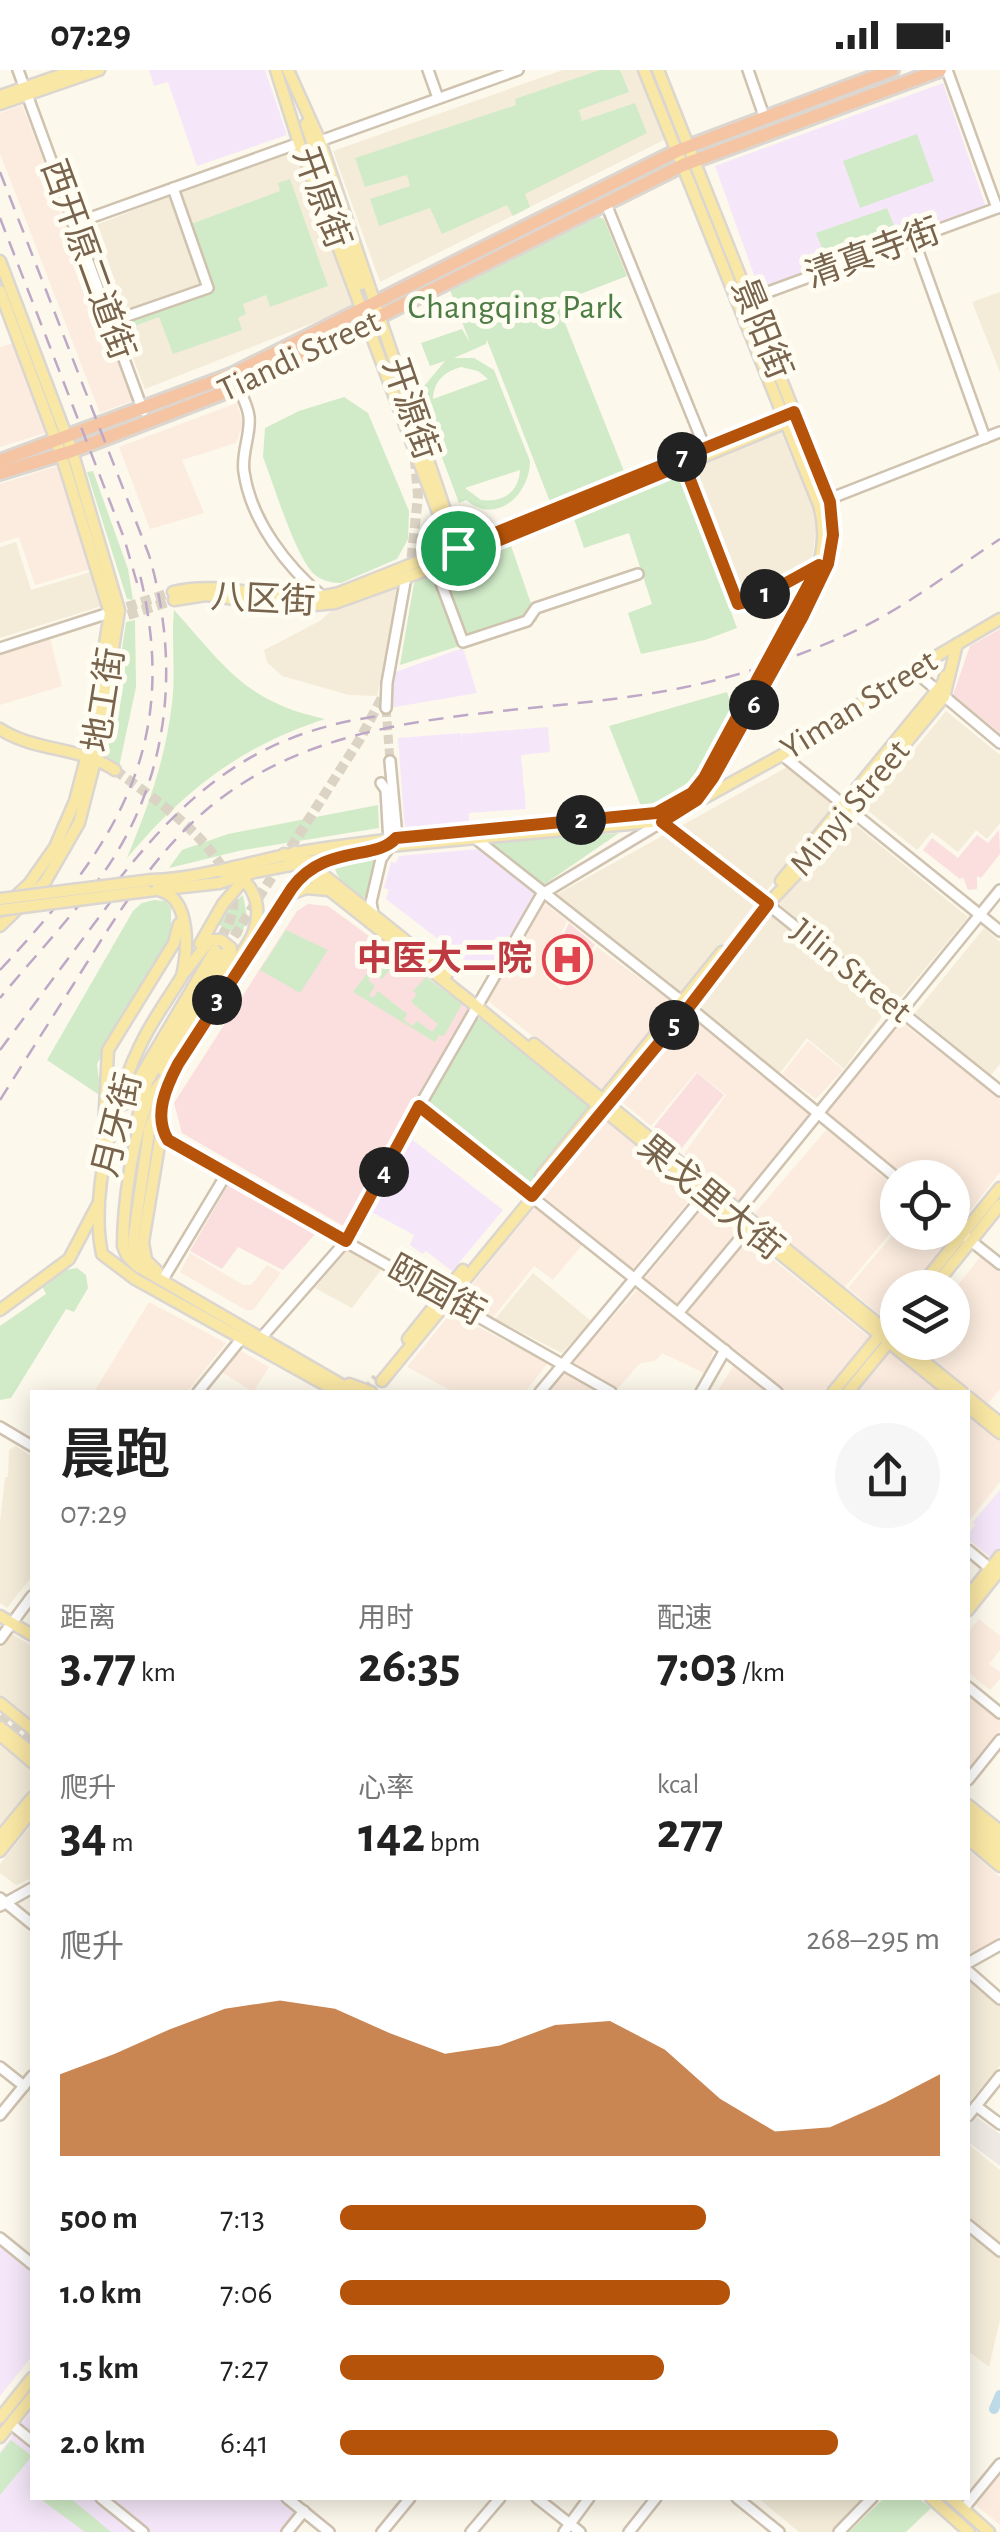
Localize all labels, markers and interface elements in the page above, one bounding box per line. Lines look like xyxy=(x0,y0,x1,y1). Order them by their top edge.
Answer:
text: 07:29 xyxy=(50,16,131,54)
street label: 开原街 xyxy=(287,142,357,253)
street label: 西开原二道街 xyxy=(35,155,141,365)
street label: 清真寺街 xyxy=(801,212,945,294)
street label: 景阳街 xyxy=(725,273,799,384)
park label: Changqing Park xyxy=(408,290,623,325)
street label: Tiandi Street xyxy=(213,303,385,409)
street label: 开源街 xyxy=(376,353,446,464)
pin: 7 xyxy=(657,432,707,482)
text: 7 xyxy=(676,443,688,471)
pin xyxy=(416,506,501,591)
icon: arrive xyxy=(431,521,486,576)
pin: 1 xyxy=(740,569,790,619)
street label: 八区街 xyxy=(210,578,316,620)
text: 1 xyxy=(760,580,770,608)
street label: Yiman Street xyxy=(775,643,943,767)
street label: 地工街 xyxy=(78,645,130,755)
pin: 6 xyxy=(729,680,779,730)
text: 6 xyxy=(747,691,761,719)
street label: Minyi Street xyxy=(784,734,916,882)
pin: 2 xyxy=(556,795,606,845)
text: 2 xyxy=(574,806,588,834)
street label: Jilin Street xyxy=(785,913,917,1029)
hospital icon: 中医大二院 xyxy=(541,933,593,985)
place label: 中医大二院 xyxy=(357,939,532,977)
pin: 3 xyxy=(192,975,242,1025)
text: 3 xyxy=(211,986,223,1014)
pin: 5 xyxy=(649,1000,699,1050)
text: 5 xyxy=(668,1011,680,1039)
street label: 月牙街 xyxy=(86,1069,148,1180)
street label: 果戈里大街 xyxy=(631,1128,790,1267)
pin: 4 xyxy=(359,1147,409,1197)
text: 4 xyxy=(377,1158,391,1186)
map controls xyxy=(880,1160,970,1360)
button: locate xyxy=(880,1160,970,1250)
street label: 颐园街 xyxy=(382,1248,491,1332)
button: layers xyxy=(880,1270,970,1360)
button: share xyxy=(835,1423,940,1528)
text: 晨跑 xyxy=(60,1429,170,1484)
text: 07:29 xyxy=(60,1497,127,1529)
text: 距离 xyxy=(60,1605,116,1633)
text: 用时 xyxy=(358,1605,414,1633)
text: 配速 xyxy=(657,1605,713,1633)
text: 3.77 xyxy=(60,1641,136,1691)
text: 26:35 xyxy=(358,1641,461,1691)
text: 7:03 xyxy=(657,1641,737,1691)
text: km xyxy=(136,1659,176,1687)
text: /km xyxy=(737,1659,785,1687)
text: kcal xyxy=(657,1771,699,1799)
text: 爬升 xyxy=(60,1775,116,1803)
text: 心率 xyxy=(358,1775,414,1803)
text: 277 xyxy=(657,1807,723,1857)
text: 34 xyxy=(60,1811,107,1861)
text: 142 xyxy=(358,1811,425,1861)
text: m xyxy=(107,1829,134,1857)
text: bpm xyxy=(425,1829,480,1857)
text: 268–295 m xyxy=(806,1923,940,1955)
text: 爬升 xyxy=(60,1931,124,1963)
text: 500 m xyxy=(60,2202,138,2234)
text: 7:13 xyxy=(220,2202,265,2234)
text: 1.0 km xyxy=(60,2277,142,2309)
text: 7:06 xyxy=(220,2277,273,2309)
text: 1.5 km xyxy=(60,2352,139,2384)
text: 7:27 xyxy=(220,2352,269,2384)
text: 2.0 km xyxy=(60,2427,146,2459)
text: 6:41 xyxy=(220,2427,269,2459)

